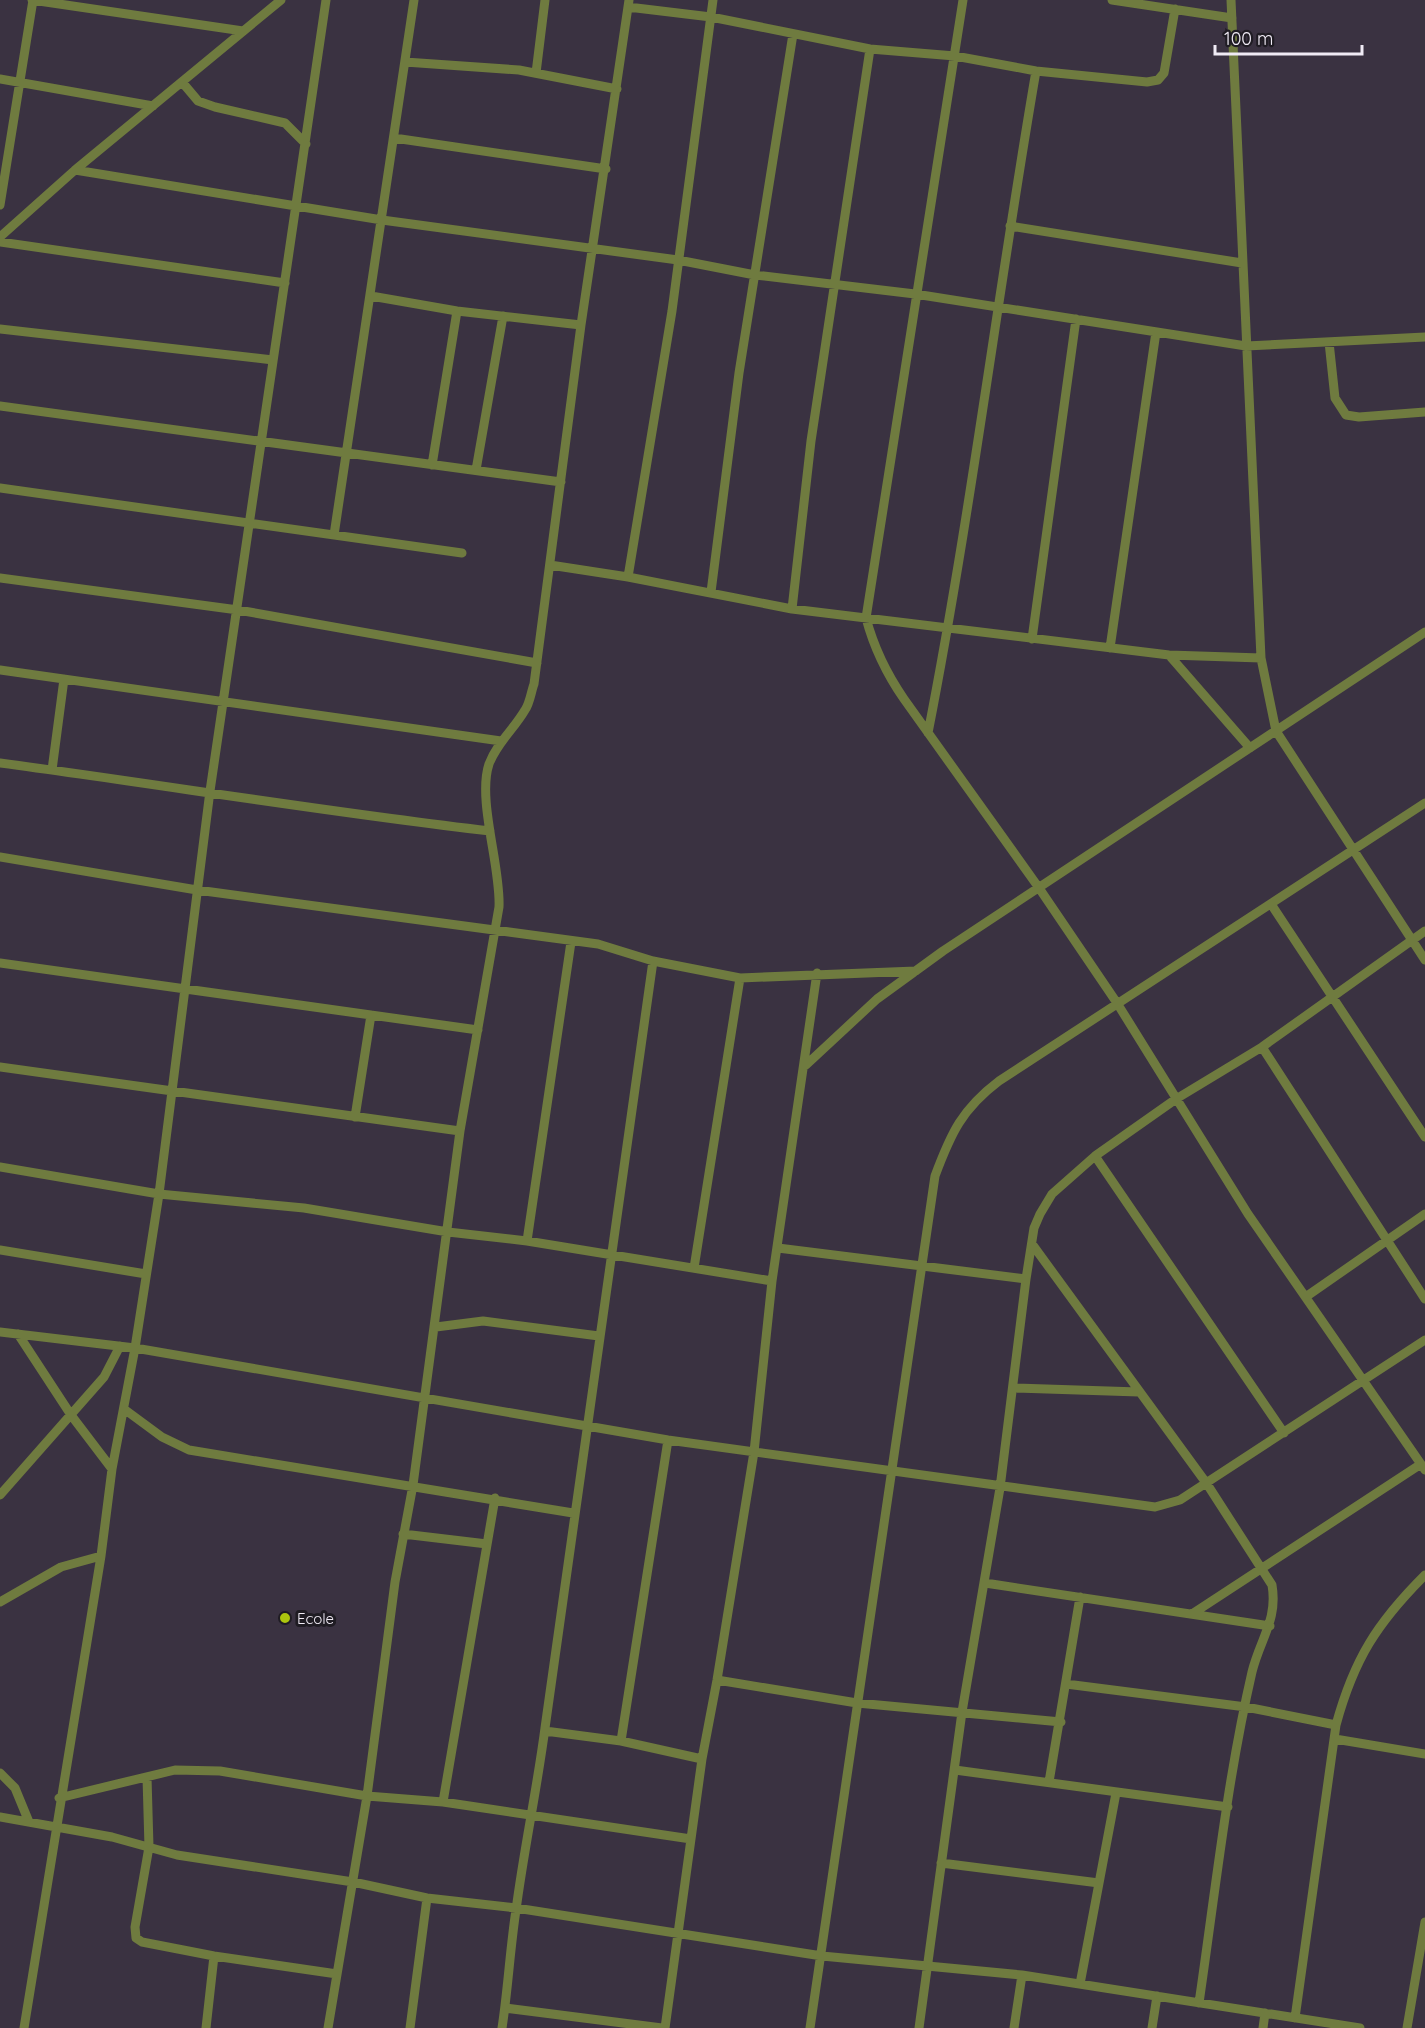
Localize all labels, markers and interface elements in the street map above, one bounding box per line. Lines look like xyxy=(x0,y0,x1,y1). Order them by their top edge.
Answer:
scale bar xyxy=(1215,18,1362,56)
text: 100 m xyxy=(1224,27,1273,50)
place label: Ecole xyxy=(297,1609,334,1628)
marker: Ecole xyxy=(278,1611,292,1625)

